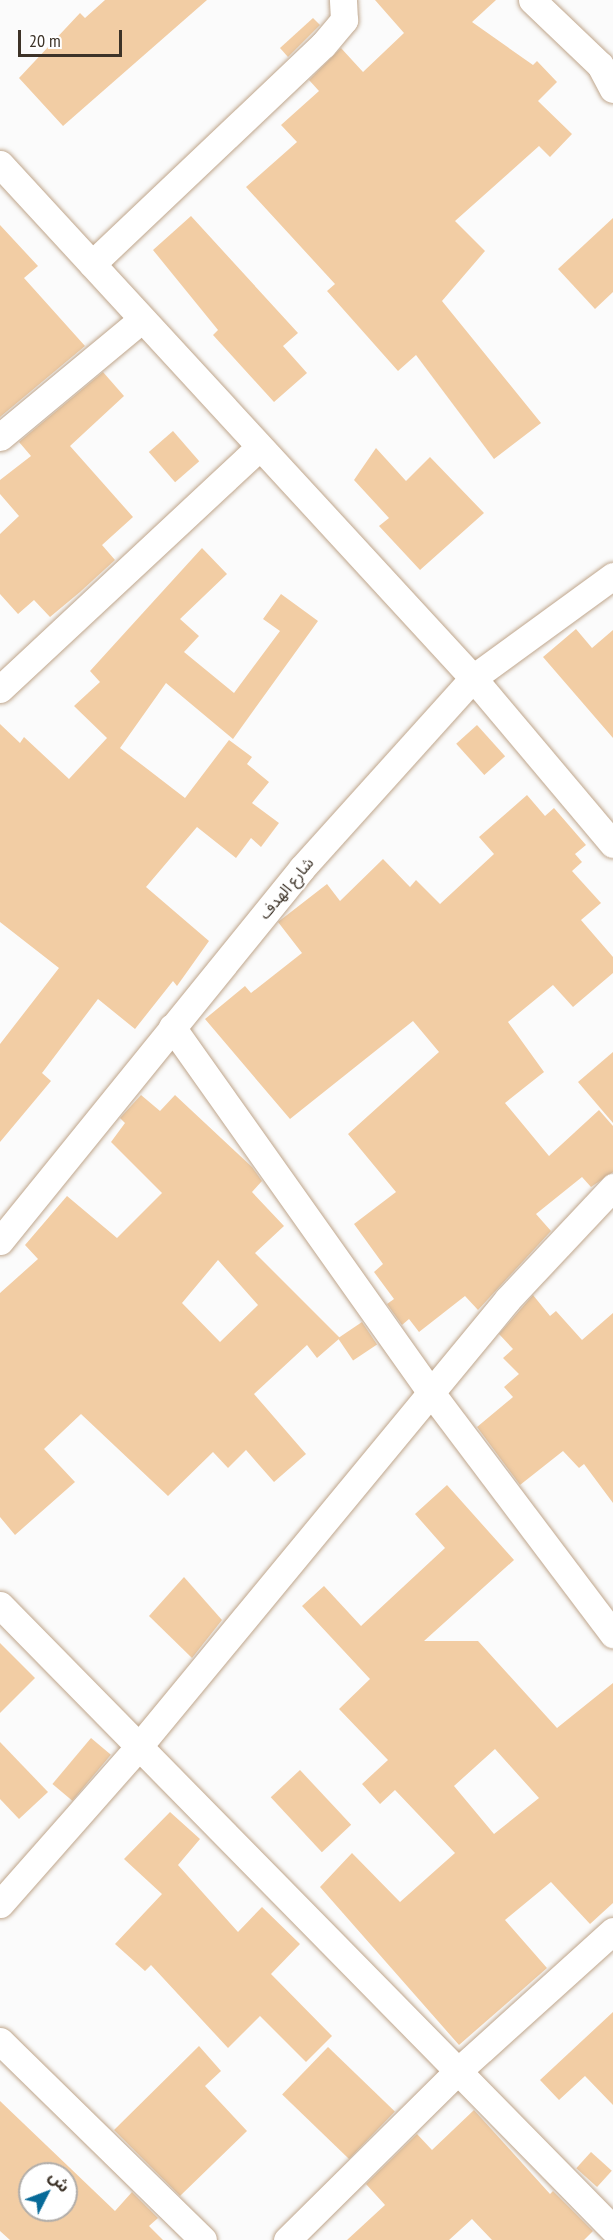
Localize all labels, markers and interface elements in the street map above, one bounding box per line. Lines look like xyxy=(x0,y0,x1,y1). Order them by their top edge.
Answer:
scale bar xyxy=(21,18,124,56)
text: 20 m xyxy=(29,29,61,52)
street label: شارع الهدف xyxy=(255,853,317,923)
north arrow xyxy=(18,2162,78,2222)
text: ش xyxy=(45,2166,75,2196)

